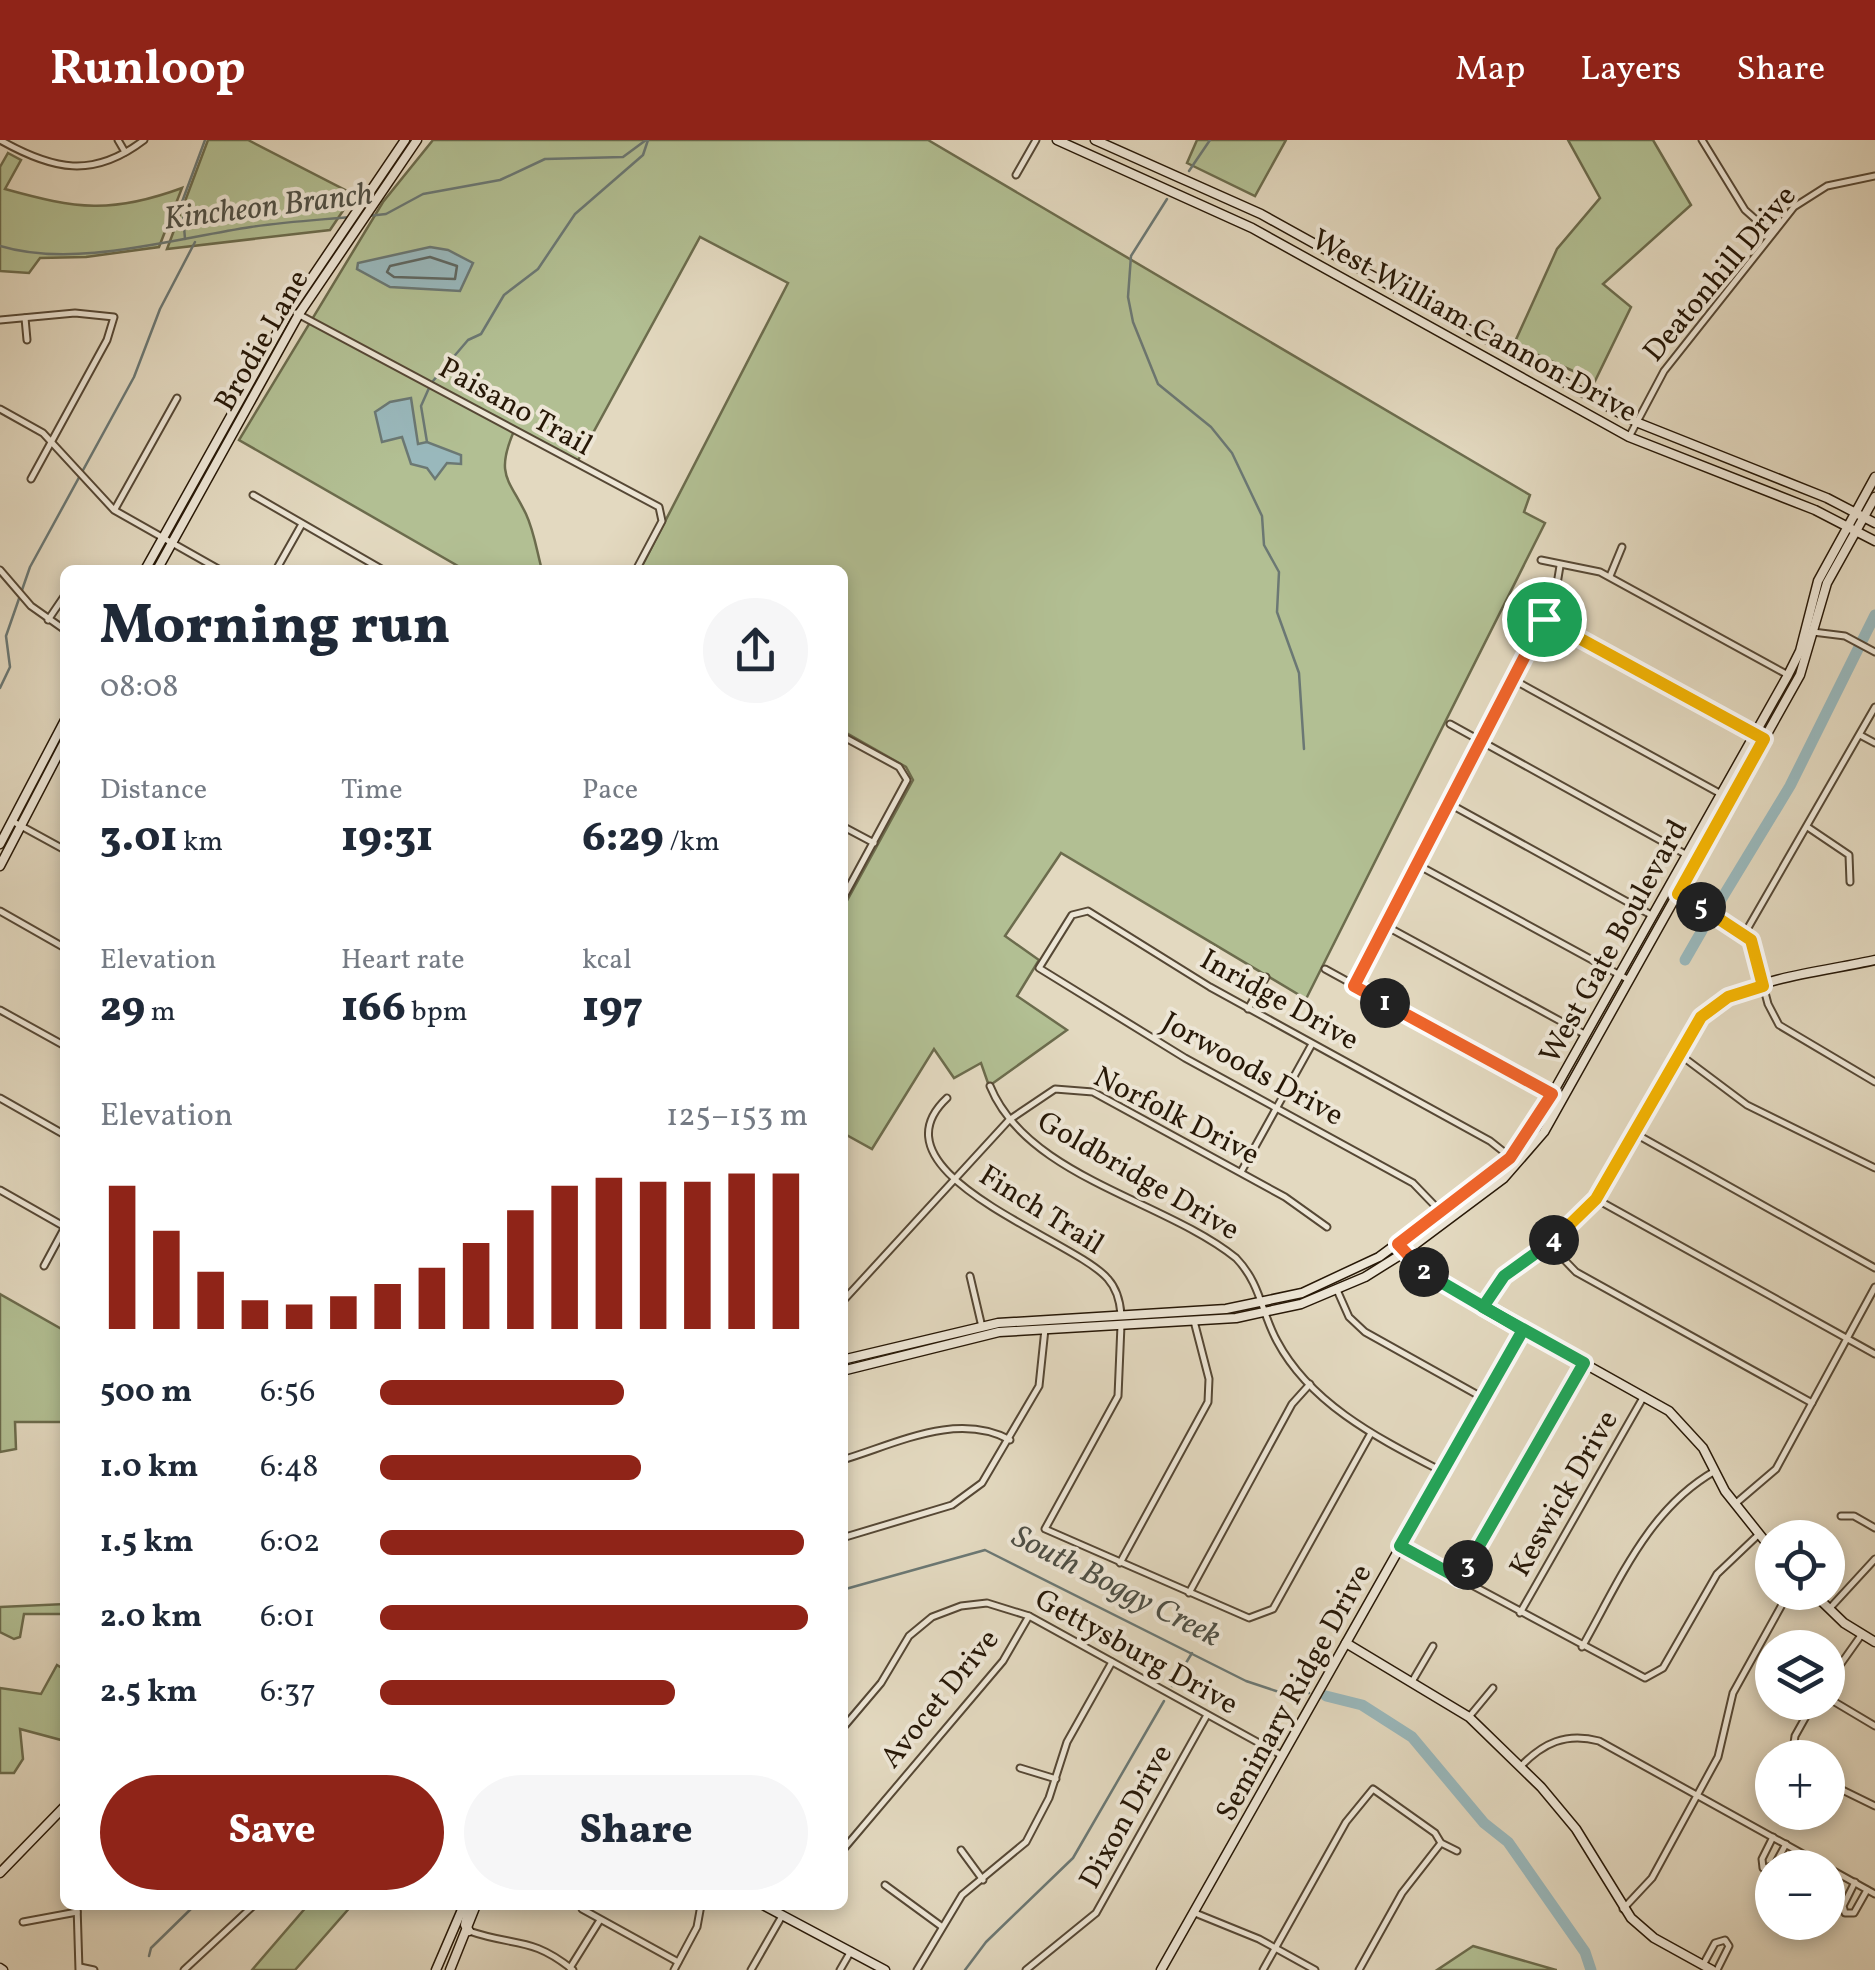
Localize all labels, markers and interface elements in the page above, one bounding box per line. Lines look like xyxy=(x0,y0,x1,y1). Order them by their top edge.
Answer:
text: Runloop xyxy=(50,37,246,104)
text: Map xyxy=(1455,46,1525,94)
text: Layers xyxy=(1580,46,1681,94)
text: Share xyxy=(1736,46,1825,94)
water label: Kincheon Branch xyxy=(161,173,375,243)
street label: Deatonhill Drive xyxy=(1634,177,1807,372)
street label: West William Cannon Drive xyxy=(1304,220,1645,434)
street label: Brodie Lane xyxy=(205,262,320,420)
street label: Paisano Trail xyxy=(430,348,600,467)
pin xyxy=(1502,577,1587,662)
text: Morning run xyxy=(100,590,450,666)
icon: arrive xyxy=(1517,592,1572,647)
button: share xyxy=(703,598,808,703)
text: 08:08 xyxy=(100,666,179,710)
text: Distance xyxy=(100,771,207,810)
text: Time xyxy=(341,771,402,810)
text: Pace xyxy=(582,771,638,810)
text: 3.01 xyxy=(100,810,177,869)
text: 19:31 xyxy=(341,810,433,869)
text: 6:29 xyxy=(582,810,664,869)
street label: West Gate Boulevard xyxy=(1530,812,1699,1071)
text: km xyxy=(177,823,223,862)
text: /km xyxy=(664,823,720,862)
pin: 5 xyxy=(1676,882,1726,932)
text: 5 xyxy=(1694,887,1708,926)
street label: Inridge Drive xyxy=(1192,940,1366,1062)
text: Elevation xyxy=(100,941,216,980)
text: Heart rate xyxy=(341,941,465,980)
text: kcal xyxy=(582,941,632,980)
pin: 1 xyxy=(1360,978,1410,1028)
text: 29 xyxy=(100,980,145,1039)
text: 166 xyxy=(341,980,406,1039)
text: 197 xyxy=(582,980,643,1039)
text: 1 xyxy=(1379,983,1391,1022)
text: m xyxy=(145,993,176,1032)
text: bpm xyxy=(406,993,467,1032)
street label: Jorwoods Drive xyxy=(1153,1002,1351,1137)
street label: Norfolk Drive xyxy=(1086,1057,1266,1177)
text: Elevation xyxy=(100,1095,233,1139)
text: 125–153 m xyxy=(666,1095,808,1139)
street label: Goldbridge Drive xyxy=(1029,1102,1247,1252)
street label: Finch Trail xyxy=(970,1156,1112,1266)
pin: 4 xyxy=(1529,1215,1579,1265)
text: 4 xyxy=(1546,1220,1562,1259)
pin: 2 xyxy=(1399,1247,1449,1297)
text: 2 xyxy=(1417,1252,1431,1291)
text: 500 m xyxy=(100,1371,192,1415)
text: 6:56 xyxy=(260,1371,315,1415)
street label: Keswick Drive xyxy=(1500,1403,1629,1585)
text: 1.0 km xyxy=(100,1446,198,1490)
text: 6:48 xyxy=(260,1446,318,1490)
water label: South Boggy Creek xyxy=(1003,1516,1228,1659)
map controls xyxy=(1755,1520,1845,1940)
button: locate xyxy=(1755,1520,1845,1610)
text: 1.5 km xyxy=(100,1521,194,1565)
text: 6:02 xyxy=(260,1521,320,1565)
pin: 3 xyxy=(1443,1540,1493,1590)
text: 3 xyxy=(1461,1545,1475,1584)
street label: Seminary Ridge Drive xyxy=(1206,1557,1383,1829)
street label: Gettysburg Drive xyxy=(1027,1579,1245,1726)
text: 2.0 km xyxy=(100,1596,202,1640)
text: 6:01 xyxy=(260,1596,315,1640)
street label: Avocet Drive xyxy=(871,1621,1010,1778)
button: layers xyxy=(1755,1630,1845,1720)
text: 2.5 km xyxy=(100,1671,198,1715)
text: 6:37 xyxy=(260,1671,316,1715)
street label: Dixon Drive xyxy=(1070,1737,1184,1897)
button: + xyxy=(1755,1740,1845,1830)
button: Save xyxy=(100,1775,444,1890)
button: Share xyxy=(464,1775,808,1890)
button: − xyxy=(1755,1850,1845,1940)

